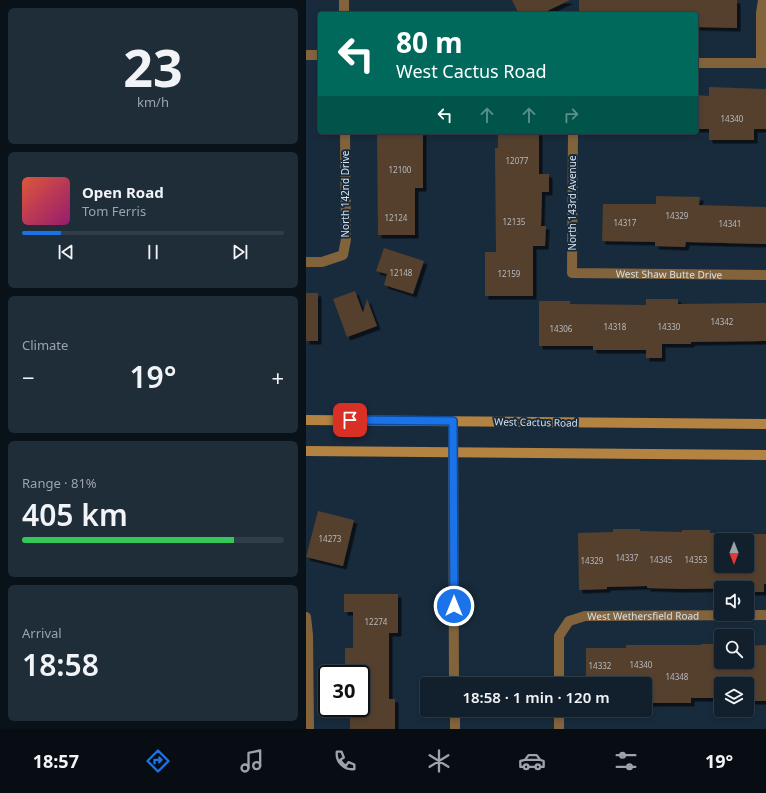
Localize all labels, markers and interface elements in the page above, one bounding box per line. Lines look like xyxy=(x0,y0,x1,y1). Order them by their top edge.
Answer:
text: 80 m xyxy=(396,23,463,61)
icon: left xyxy=(330,28,382,80)
text: 23 xyxy=(123,31,183,102)
text: West Cactus Road xyxy=(396,59,547,83)
text: km/h xyxy=(137,93,169,111)
icon: left xyxy=(434,104,456,126)
icon: ahead xyxy=(476,104,498,126)
icon: ahead xyxy=(518,104,540,126)
icon: right xyxy=(560,104,582,126)
house number: 14340 xyxy=(721,113,744,124)
street label: North 142nd Drive xyxy=(338,150,352,238)
house number: 12077 xyxy=(506,155,529,166)
street label: North 143rd Avenue xyxy=(565,155,579,251)
house number: 12100 xyxy=(389,164,412,175)
text: Open Road xyxy=(82,182,164,202)
text: Tom Ferris xyxy=(82,202,146,220)
house number: 14329 xyxy=(666,210,689,221)
house number: 12124 xyxy=(385,212,408,223)
house number: 12135 xyxy=(503,216,526,227)
house number: 14317 xyxy=(614,217,637,228)
house number: 14341 xyxy=(719,218,741,229)
icon: previous xyxy=(55,241,77,263)
icon: pause xyxy=(142,241,164,263)
icon: next xyxy=(229,241,251,263)
street label: West Shaw Butte Drive xyxy=(616,266,723,282)
house number: 12148 xyxy=(390,267,413,278)
house number: 12159 xyxy=(498,268,521,279)
house number: 14342 xyxy=(711,316,734,327)
house number: 14318 xyxy=(604,321,627,332)
house number: 14330 xyxy=(658,321,681,332)
house number: 14306 xyxy=(550,323,573,334)
text: Climate xyxy=(22,336,68,354)
text: 19° xyxy=(129,356,177,397)
text: − xyxy=(22,362,35,392)
text: + xyxy=(271,362,284,392)
pin xyxy=(333,403,367,437)
icon: arrive xyxy=(339,409,361,431)
street label: West Cactus Road xyxy=(494,414,578,430)
text: Range · 81% xyxy=(22,474,97,492)
text: 405 km xyxy=(22,494,128,535)
house number: 14273 xyxy=(319,533,342,544)
north arrow xyxy=(714,533,754,573)
map controls xyxy=(714,533,754,717)
house number: 14337 xyxy=(616,552,639,563)
house number: 14345 xyxy=(650,554,673,565)
house number: 14353 xyxy=(685,554,708,565)
house number: 14329 xyxy=(581,555,604,566)
button: sound xyxy=(714,581,754,621)
position arrow xyxy=(433,585,475,627)
street label: West Wethersfield Road xyxy=(587,608,699,623)
house number: 12274 xyxy=(365,616,388,627)
text: Arrival xyxy=(22,624,62,642)
button: search xyxy=(714,629,754,669)
text: 18:58 xyxy=(22,644,99,685)
house number: 14340 xyxy=(630,659,653,670)
house number: 14332 xyxy=(589,660,612,671)
speed limit sign: 30 xyxy=(318,665,370,717)
house number: 14348 xyxy=(666,671,689,682)
button: layers xyxy=(714,677,754,717)
text: 18:58 · 1 min · 120 m xyxy=(462,687,610,707)
icon: directions xyxy=(144,747,172,775)
icon: music xyxy=(238,747,266,775)
icon: phone xyxy=(331,747,359,775)
icon: climate xyxy=(425,747,453,775)
icon: car xyxy=(518,747,546,775)
icon: filters xyxy=(612,747,640,775)
text: 18:57 xyxy=(33,749,79,773)
text: 19° xyxy=(705,749,733,773)

